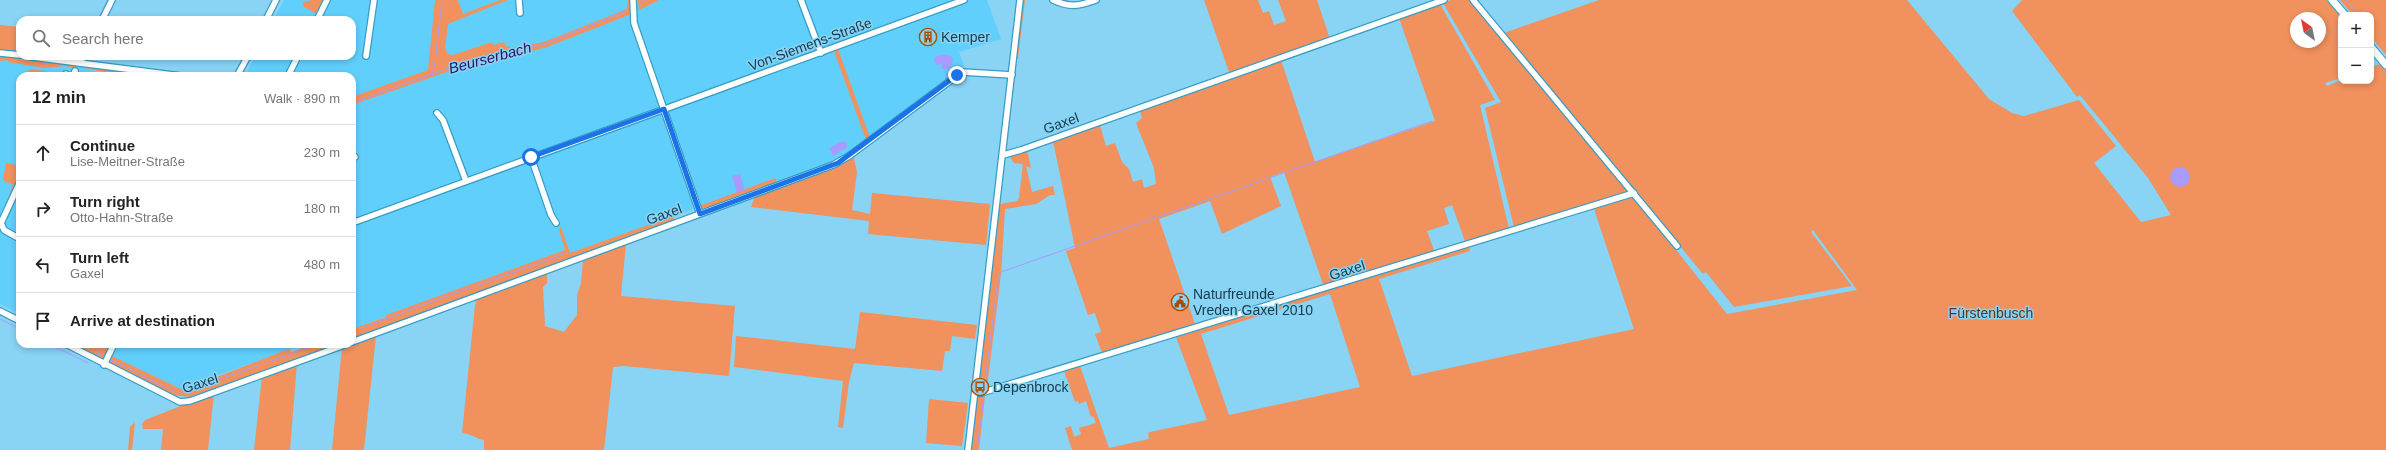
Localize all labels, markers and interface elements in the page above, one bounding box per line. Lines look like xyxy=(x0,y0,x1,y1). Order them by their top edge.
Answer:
north arrow xyxy=(2290,12,2326,48)
map controls xyxy=(2338,12,2374,84)
button: + xyxy=(2338,12,2374,48)
street label: Von-Siemens-Straße xyxy=(746,14,874,74)
search box xyxy=(16,16,356,60)
icon: search xyxy=(30,27,52,49)
building icon: Kemper xyxy=(918,27,938,47)
place label: Kemper xyxy=(941,29,990,45)
text: Search here xyxy=(62,30,144,47)
water label: Beurserbach xyxy=(447,38,533,77)
button: − xyxy=(2338,48,2374,84)
route end xyxy=(948,66,966,84)
text: 12 min xyxy=(32,88,86,107)
text: Walk · 890 m xyxy=(264,91,340,106)
street label: Gaxel xyxy=(1041,109,1081,137)
text: Continue xyxy=(70,137,135,154)
icon: ahead xyxy=(32,142,54,164)
text: 230 m xyxy=(304,145,340,160)
route start xyxy=(522,148,540,166)
text: Lise-Meitner-Straße xyxy=(70,154,185,169)
text: Turn right xyxy=(70,193,140,210)
icon: right xyxy=(32,198,54,220)
street label: Gaxel xyxy=(644,200,684,228)
text: 180 m xyxy=(304,201,340,216)
text: Otto-Hahn-Straße xyxy=(70,210,173,225)
text: Turn left xyxy=(70,249,129,266)
icon: left xyxy=(32,254,54,276)
text: 480 m xyxy=(304,257,340,272)
street label: Gaxel xyxy=(1327,257,1367,283)
text: Gaxel xyxy=(70,266,104,281)
place label: Naturfreunde Vreden Gaxel 2010 xyxy=(1193,286,1313,318)
public building icon: Naturfreunde Vreden Gaxel 2010 xyxy=(1170,292,1190,312)
park label: Fürstenbusch xyxy=(1949,305,2033,321)
icon: arrive xyxy=(32,310,54,332)
text: Arrive at destination xyxy=(70,312,215,329)
street label: Gaxel xyxy=(180,370,220,396)
bus stop icon: Depenbrock xyxy=(970,377,990,397)
place label: Depenbrock xyxy=(993,379,1069,395)

